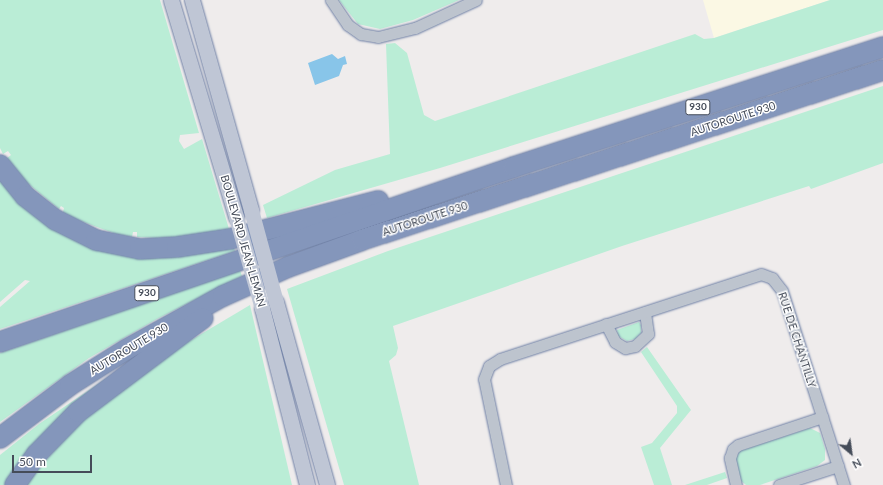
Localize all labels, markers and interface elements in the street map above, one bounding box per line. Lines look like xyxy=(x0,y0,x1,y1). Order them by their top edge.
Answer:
road number: 930 xyxy=(685,99,711,115)
street label: AUTOROUTE 930 xyxy=(689,99,777,139)
street label: BOULEVARD JEAN-LEMAN xyxy=(218,173,268,309)
street label: AUTOROUTE 930 xyxy=(381,199,469,239)
road number: 930 xyxy=(134,285,160,301)
street label: RUE DE CHANTILLY xyxy=(775,290,819,390)
street label: AUTOROUTE 930 xyxy=(88,320,170,378)
north arrow xyxy=(831,433,871,473)
scale bar xyxy=(14,447,94,473)
text: 50 m xyxy=(19,454,46,469)
text: N xyxy=(850,456,864,472)

